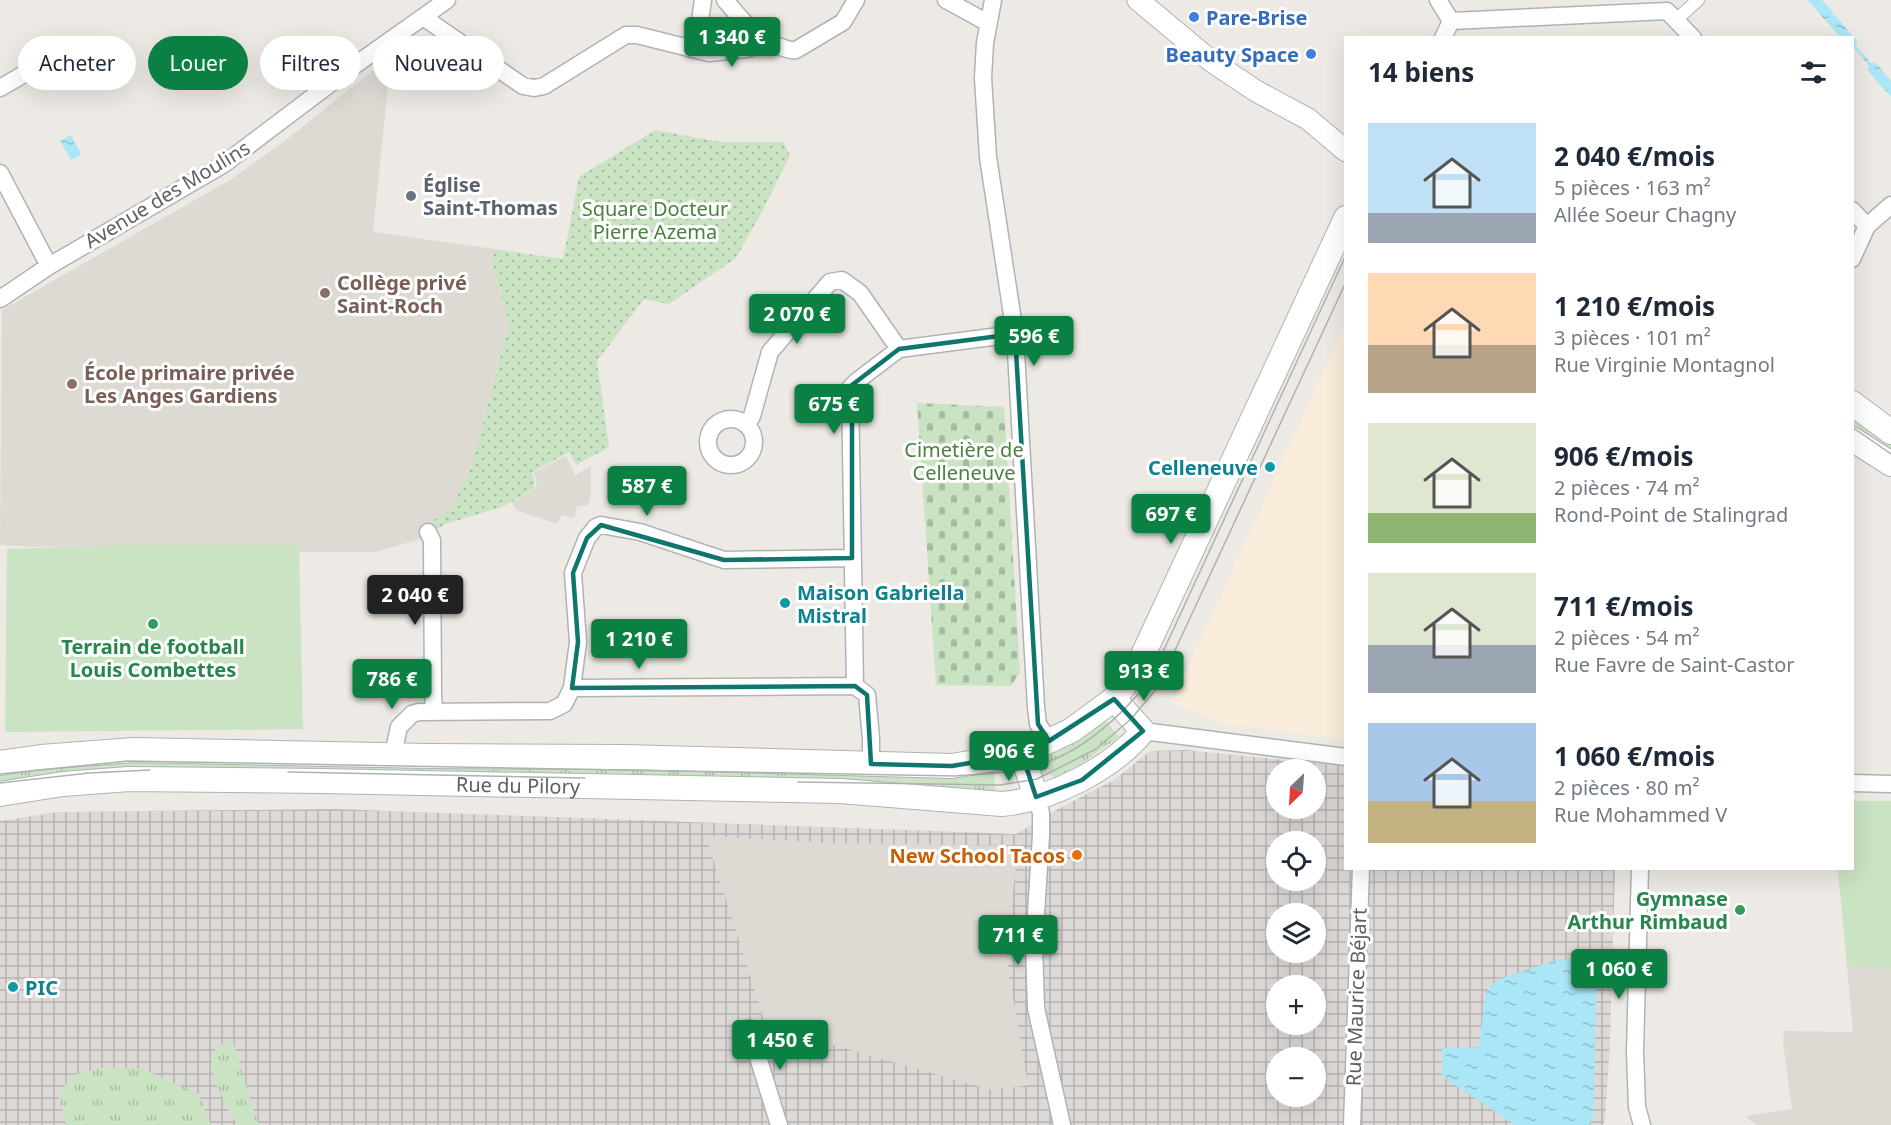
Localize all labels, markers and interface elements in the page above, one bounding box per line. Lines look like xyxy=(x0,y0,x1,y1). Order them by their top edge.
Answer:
place label: Pare-Brise xyxy=(1206,4,1308,31)
marker: Pare-Brise xyxy=(1187,10,1201,24)
pin: 1 340 € xyxy=(677,17,787,68)
text: 1 340 € xyxy=(698,23,766,50)
chip: Acheter xyxy=(18,36,136,90)
chip: Louer xyxy=(148,36,248,90)
chip: Filtres xyxy=(260,36,361,90)
chip: Nouveau xyxy=(373,36,504,90)
place label: Beauty Space xyxy=(1166,41,1299,68)
marker: Beauty Space xyxy=(1304,47,1318,61)
text: 14 biens xyxy=(1368,54,1474,90)
icon: filters xyxy=(1797,56,1830,89)
street label: Avenue des Moulins xyxy=(79,134,255,254)
text: 2 040 €/mois xyxy=(1554,138,1715,174)
icon: home xyxy=(1416,147,1488,219)
place label: Église Saint-Thomas xyxy=(423,171,558,221)
text: 5 pièces · 163 m² xyxy=(1554,174,1711,201)
marker: Église Saint-Thomas xyxy=(404,189,418,203)
park label: Square Docteur Pierre Azema xyxy=(582,195,728,245)
text: Allée Soeur Chagny xyxy=(1554,201,1736,228)
place label: Collège privé Saint-Roch xyxy=(337,269,467,319)
marker: Collège privé Saint-Roch xyxy=(318,286,332,300)
text: 1 210 €/mois xyxy=(1554,288,1715,324)
pin: 2 070 € xyxy=(742,294,852,345)
icon: home xyxy=(1416,297,1488,369)
text: 2 070 € xyxy=(763,300,831,327)
pin: 596 € xyxy=(992,316,1076,367)
text: 596 € xyxy=(1009,322,1059,349)
text: 3 pièces · 101 m² xyxy=(1554,324,1711,351)
text: Rue Virginie Montagnol xyxy=(1554,351,1775,378)
place label: École primaire privée Les Anges Gardiens xyxy=(84,359,295,409)
marker: École primaire privée Les Anges Gardiens xyxy=(65,377,79,391)
pin: 675 € xyxy=(792,384,876,435)
text: 675 € xyxy=(809,390,859,417)
park label: Cimetière de Celleneuve xyxy=(904,436,1024,486)
text: 906 €/mois xyxy=(1554,438,1693,474)
icon: home xyxy=(1416,447,1488,519)
place label: Celleneuve xyxy=(1148,454,1258,481)
marker: Celleneuve xyxy=(1263,460,1277,474)
pin: 587 € xyxy=(605,466,689,517)
text: 587 € xyxy=(622,472,672,499)
text: 2 pièces · 74 m² xyxy=(1554,474,1699,501)
pin: 697 € xyxy=(1129,494,1213,545)
text: 697 € xyxy=(1146,500,1196,527)
text: Rond-Point de Stalingrad xyxy=(1554,501,1788,528)
pin: 2 040 € xyxy=(360,575,470,626)
place label: Maison Gabriella Mistral xyxy=(797,579,964,629)
text: 2 040 € xyxy=(381,581,449,608)
text: 711 €/mois xyxy=(1554,588,1693,624)
marker: Maison Gabriella Mistral xyxy=(778,596,792,610)
icon: home xyxy=(1416,597,1488,669)
marker: Terrain de football Louis Combettes xyxy=(146,617,160,631)
pin: 1 210 € xyxy=(584,619,694,670)
text: 2 pièces · 54 m² xyxy=(1554,624,1699,651)
text: 1 210 € xyxy=(605,625,673,652)
place label: Terrain de football Louis Combettes xyxy=(61,633,245,683)
pin: 913 € xyxy=(1102,651,1186,702)
text: Rue Favre de Saint-Castor xyxy=(1554,651,1795,678)
text: 913 € xyxy=(1119,657,1169,684)
pin: 786 € xyxy=(350,659,434,710)
text: 786 € xyxy=(367,665,417,692)
pin: 906 € xyxy=(967,731,1051,782)
text: 906 € xyxy=(984,737,1034,764)
text: 1 060 €/mois xyxy=(1554,738,1715,774)
icon: home xyxy=(1416,747,1488,819)
north arrow xyxy=(1266,759,1326,819)
map controls xyxy=(1266,759,1326,1107)
street label: Rue du Pilory xyxy=(456,770,581,800)
text: 2 pièces · 80 m² xyxy=(1554,774,1699,801)
text: Rue Mohammed V xyxy=(1554,801,1727,828)
button: locate xyxy=(1266,831,1326,891)
place label: New School Tacos xyxy=(890,842,1065,869)
marker: New School Tacos xyxy=(1070,848,1084,862)
place label: Gymnase Arthur Rimbaud xyxy=(1568,885,1728,935)
button: layers xyxy=(1266,903,1326,963)
marker: Gymnase Arthur Rimbaud xyxy=(1733,903,1747,917)
street label: Rue Maurice Béjart xyxy=(1339,907,1373,1087)
pin: 711 € xyxy=(976,915,1060,966)
text: 711 € xyxy=(993,921,1043,948)
pin: 1 060 € xyxy=(1564,949,1674,1000)
text: 1 060 € xyxy=(1585,955,1653,982)
place label: PIC xyxy=(25,974,58,1001)
button: + xyxy=(1266,975,1326,1035)
marker: PIC xyxy=(6,980,20,994)
pin: 1 450 € xyxy=(725,1020,835,1071)
text: 1 450 € xyxy=(746,1026,814,1053)
button: − xyxy=(1266,1047,1326,1107)

